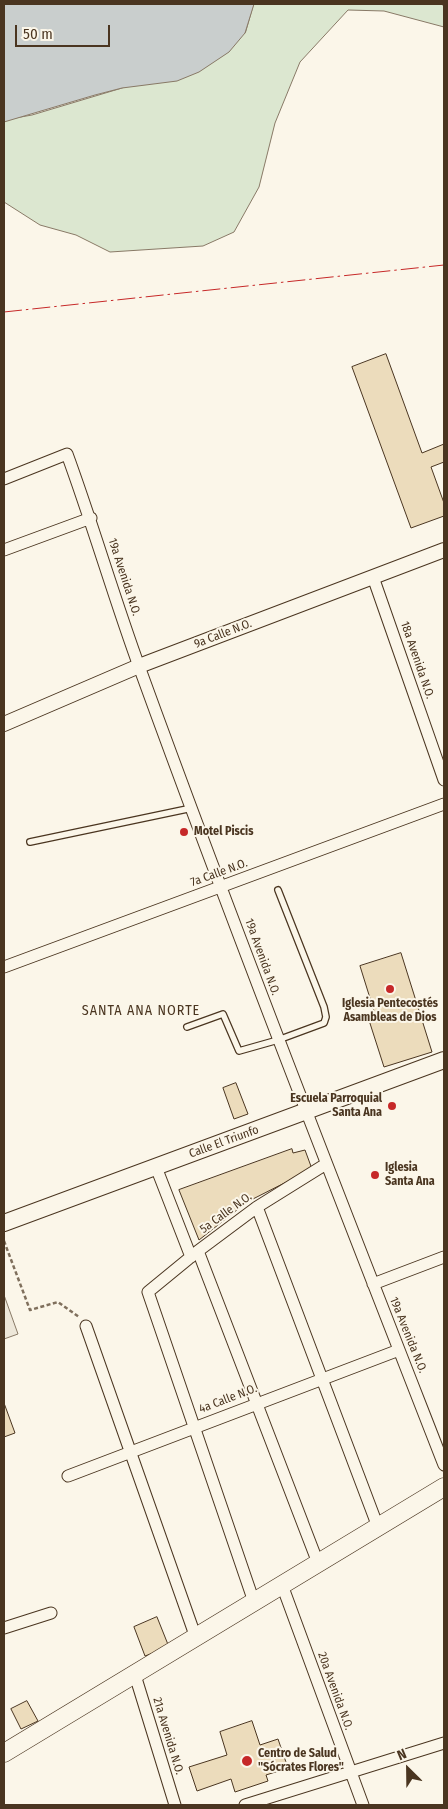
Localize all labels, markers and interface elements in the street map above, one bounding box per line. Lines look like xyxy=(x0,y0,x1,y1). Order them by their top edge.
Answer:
scale bar xyxy=(18,15,112,47)
text: 50 m xyxy=(23,25,53,43)
street label: 19a Avenida N.O. xyxy=(105,536,143,618)
street label: 9a Calle N.O. xyxy=(192,616,254,652)
street label: 18a Avenida N.O. xyxy=(397,619,437,701)
place label: Motel Piscis xyxy=(194,825,253,839)
marker: Motel Piscis xyxy=(178,826,190,838)
street label: 7a Calle N.O. xyxy=(189,856,249,890)
street label: 19a Avenida N.O. xyxy=(241,917,283,997)
marker: Iglesia Pentecostés Asambleas de Dios xyxy=(384,983,396,995)
place label: Iglesia Pentecostés Asambleas de Dios xyxy=(342,997,438,1025)
district label: SANTA ANA NORTE xyxy=(80,1003,202,1019)
place label: Escuela Parroquial Santa Ana xyxy=(290,1092,382,1120)
marker: Escuela Parroquial Santa Ana xyxy=(386,1100,398,1112)
street label: Calle El Triunfo xyxy=(187,1123,261,1161)
place label: Iglesia Santa Ana xyxy=(385,1161,435,1189)
marker: Iglesia Santa Ana xyxy=(369,1169,381,1181)
street label: 5a Calle N.O. xyxy=(197,1189,255,1237)
street label: 19a Avenida N.O. xyxy=(386,1295,430,1375)
street label: 4a Calle N.O. xyxy=(197,1381,259,1417)
street label: 20a Avenida N.O. xyxy=(314,1650,356,1732)
street label: 21a Avenida N.O. xyxy=(149,1696,187,1776)
north arrow xyxy=(383,1744,433,1794)
text: N xyxy=(395,1745,409,1764)
place label: Centro de Salud "Sócrates Flores" xyxy=(258,1747,344,1775)
marker: Centro de Salud "Sócrates Flores" xyxy=(240,1754,254,1768)

